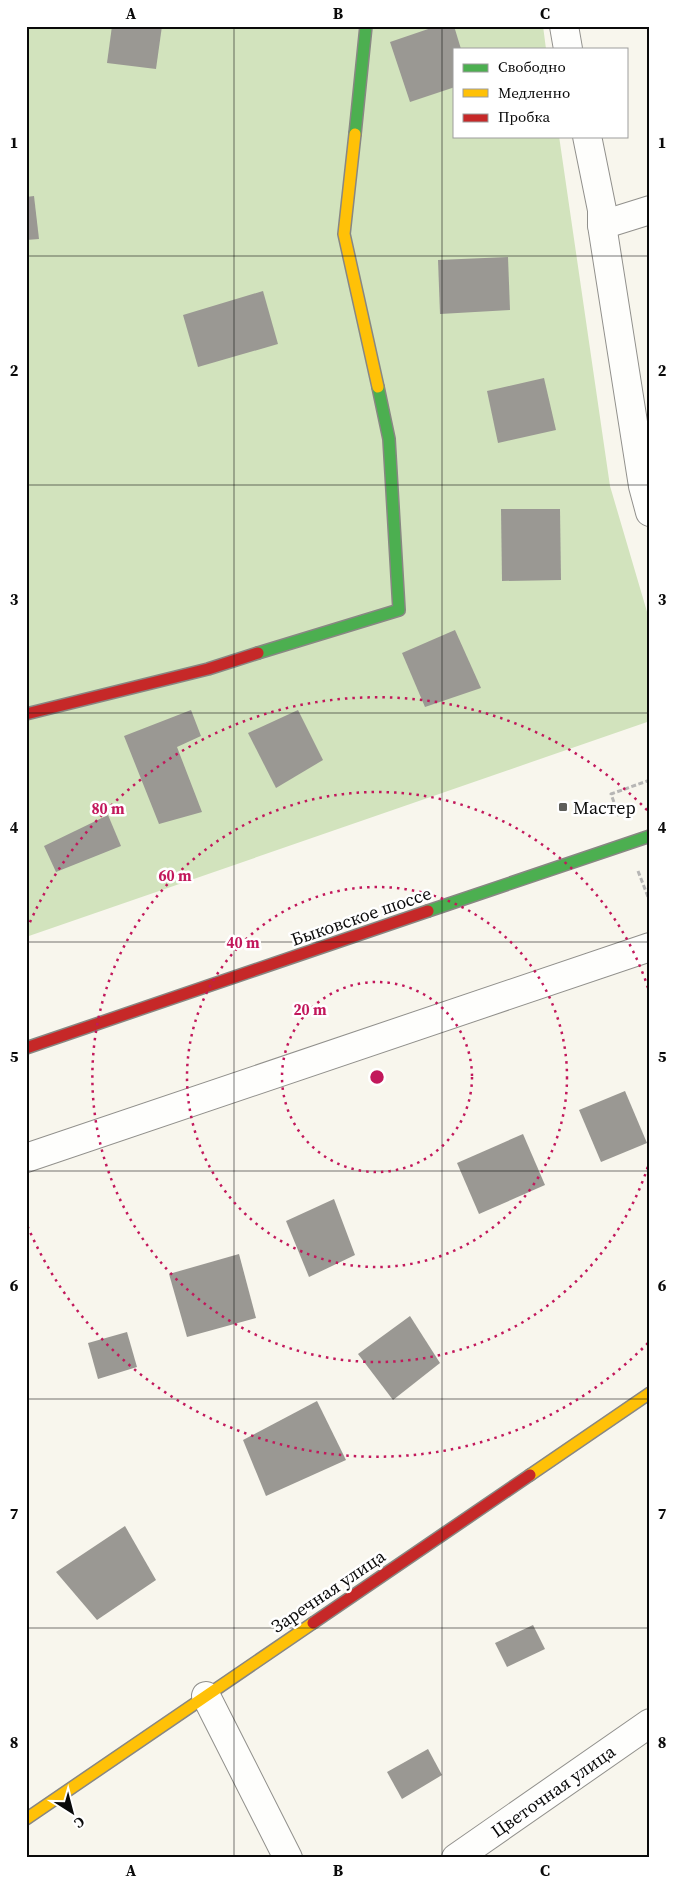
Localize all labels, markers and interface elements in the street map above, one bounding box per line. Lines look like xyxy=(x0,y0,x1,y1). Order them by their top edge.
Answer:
text: A xyxy=(126,2,137,24)
text: B xyxy=(333,2,344,24)
text: C xyxy=(540,2,550,24)
legend xyxy=(453,48,628,138)
text: Свободно xyxy=(498,56,566,77)
text: Медленно xyxy=(498,82,570,103)
text: Пробка xyxy=(498,106,550,127)
text: 1 xyxy=(10,131,18,153)
text: 1 xyxy=(658,131,666,153)
text: 2 xyxy=(10,359,19,381)
text: 2 xyxy=(658,359,667,381)
text: 3 xyxy=(10,588,19,610)
text: 3 xyxy=(658,588,667,610)
place label: Мастер xyxy=(573,795,636,820)
text: 80 m xyxy=(91,798,125,819)
marker: Мастер xyxy=(557,801,569,813)
text: 4 xyxy=(10,816,19,838)
text: 4 xyxy=(658,816,667,838)
text: 60 m xyxy=(158,865,192,886)
street label: Быковское шоссе xyxy=(287,880,435,952)
text: 40 m xyxy=(226,932,260,953)
text: 20 m xyxy=(293,999,327,1020)
text: 5 xyxy=(10,1045,19,1067)
text: 5 xyxy=(658,1045,667,1067)
centre of rings xyxy=(368,1068,386,1086)
text: 6 xyxy=(10,1274,19,1296)
text: 6 xyxy=(658,1274,667,1296)
text: 7 xyxy=(10,1502,19,1524)
text: 7 xyxy=(658,1502,667,1524)
street label: Заречная улица xyxy=(266,1543,391,1639)
text: 8 xyxy=(10,1731,18,1753)
text: 8 xyxy=(658,1731,666,1753)
street label: Цветочная улица xyxy=(486,1738,621,1843)
north arrow xyxy=(48,1786,98,1836)
text: С xyxy=(70,1812,89,1833)
text: A xyxy=(126,1859,137,1881)
text: B xyxy=(333,1859,344,1881)
text: C xyxy=(540,1859,550,1881)

